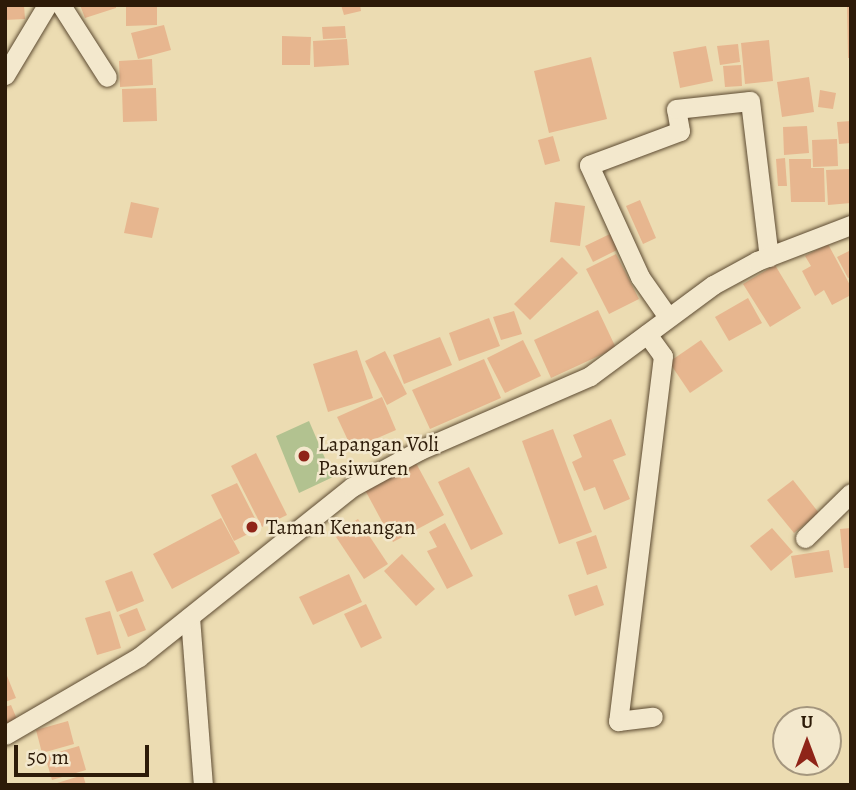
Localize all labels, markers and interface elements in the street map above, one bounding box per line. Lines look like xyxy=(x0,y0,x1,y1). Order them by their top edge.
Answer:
place label: Lapangan Voli Pasiwuren xyxy=(318,431,439,481)
marker: Lapangan Voli Pasiwuren xyxy=(296,448,312,464)
place label: Taman Kenangan xyxy=(266,514,415,540)
marker: Taman Kenangan xyxy=(244,519,260,535)
north arrow xyxy=(772,706,842,776)
text: U xyxy=(801,709,813,735)
scale bar xyxy=(18,730,152,774)
text: 50 m xyxy=(27,743,69,771)

